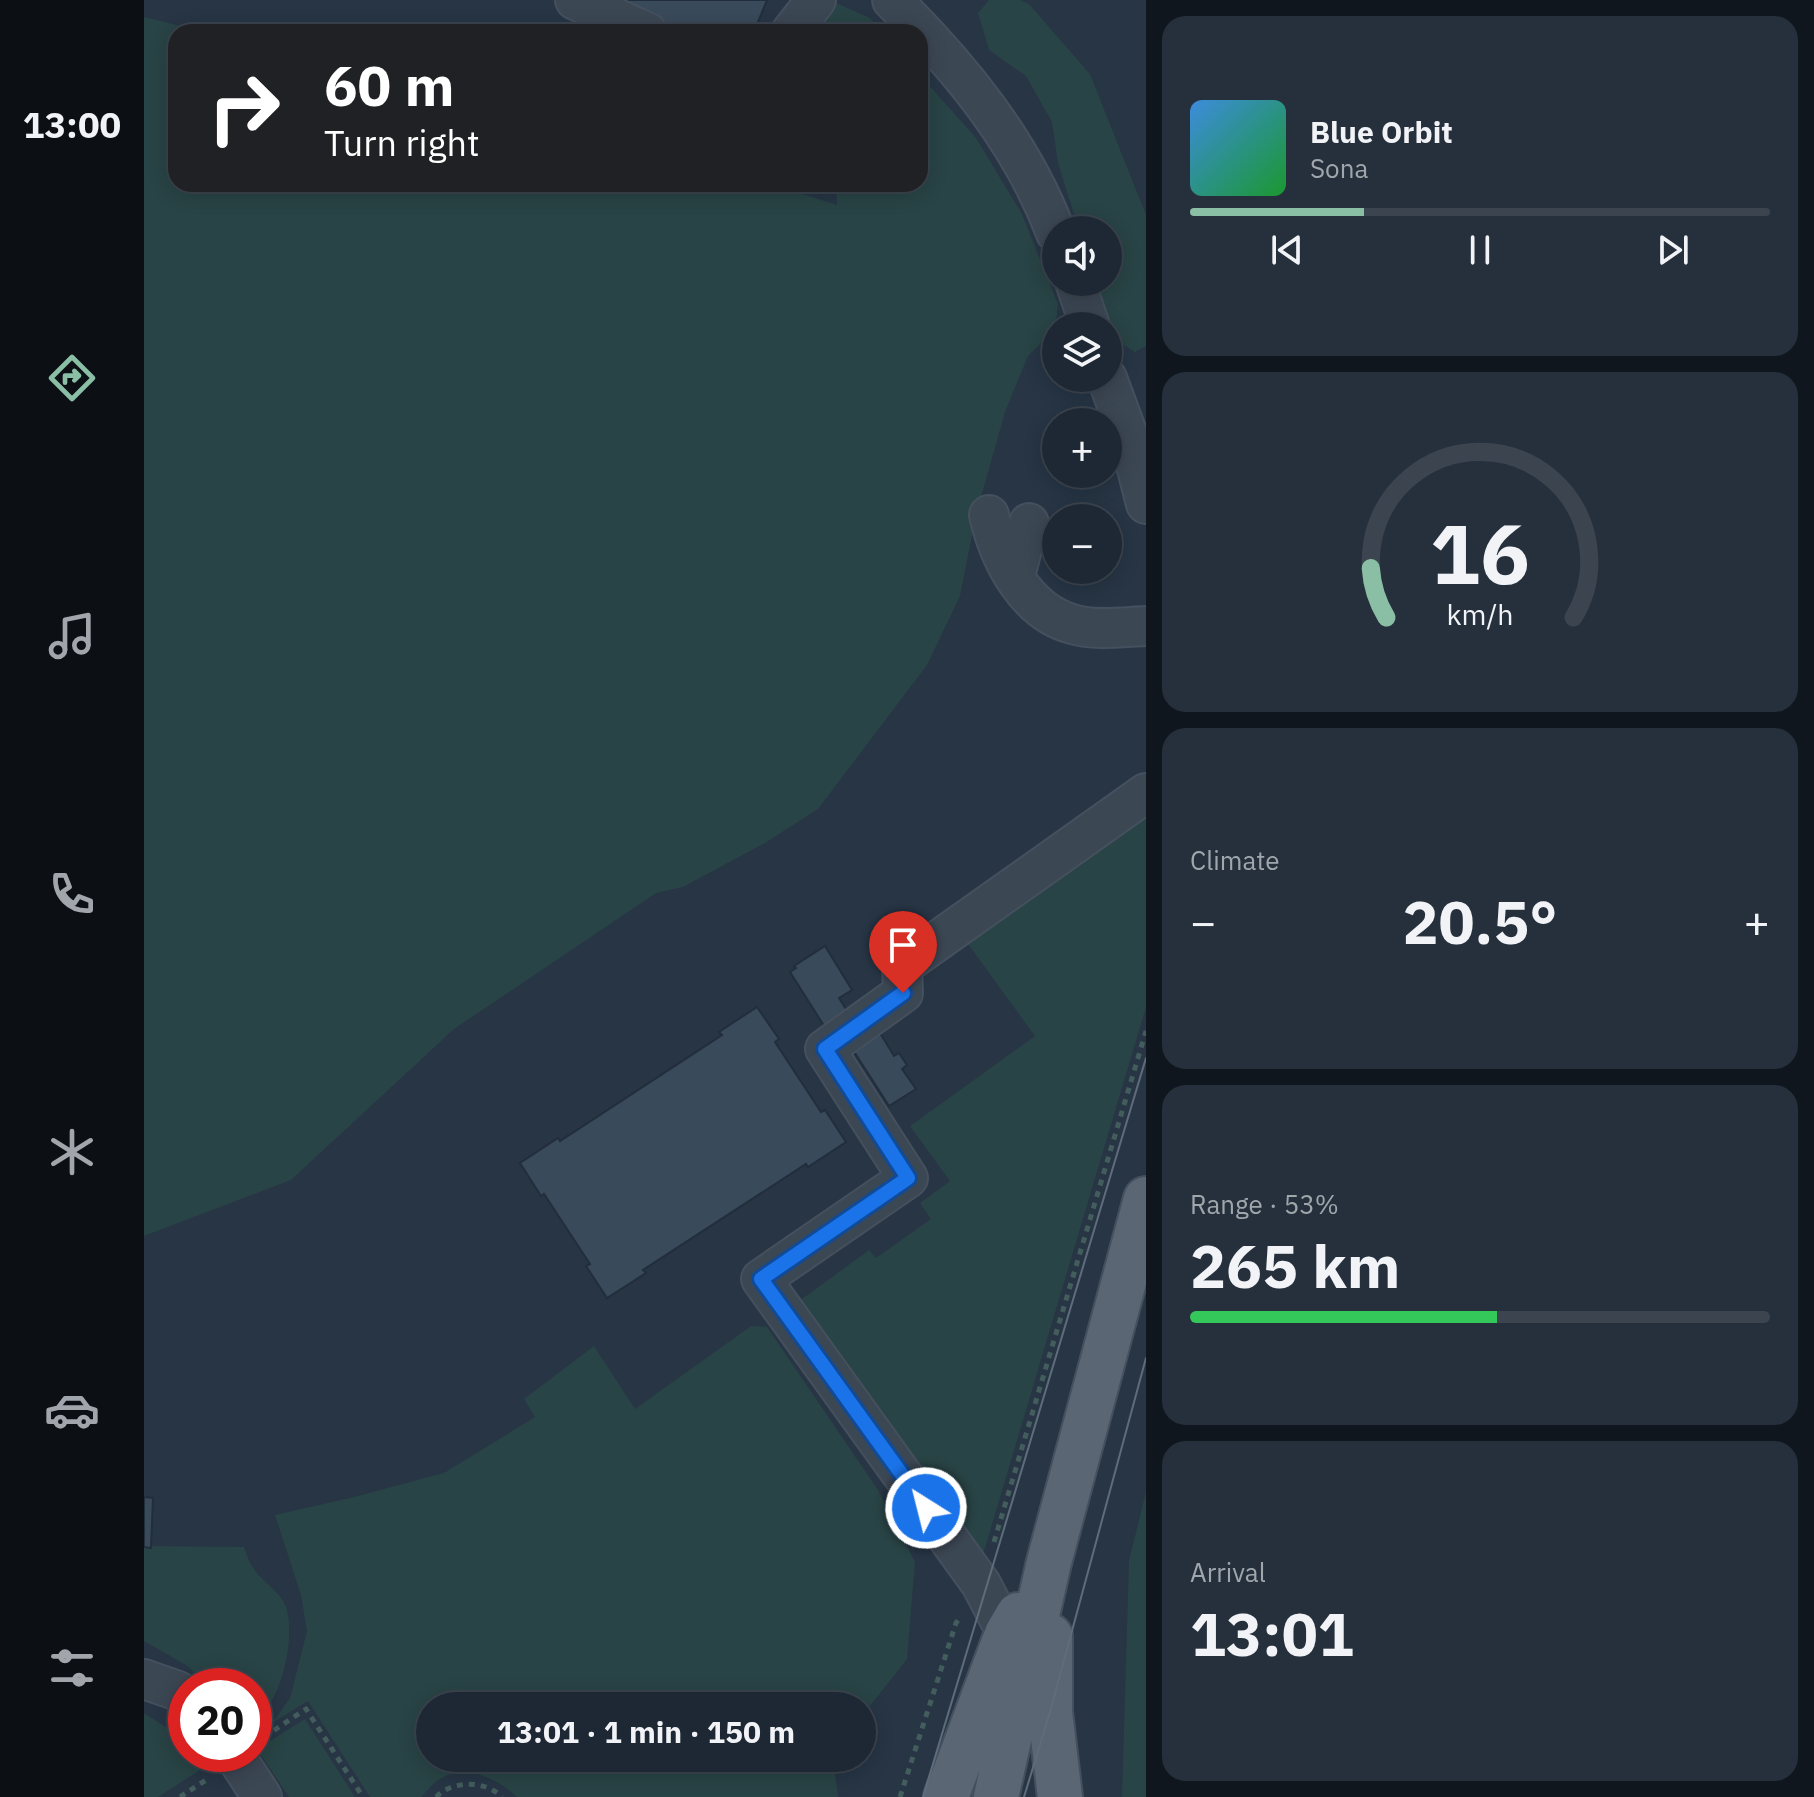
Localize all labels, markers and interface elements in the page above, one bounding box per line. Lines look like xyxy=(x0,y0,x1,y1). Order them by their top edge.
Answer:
text: 60 m xyxy=(324,49,454,121)
icon: right xyxy=(192,56,296,160)
text: 13:00 xyxy=(23,101,121,148)
text: Blue Orbit xyxy=(1310,112,1453,151)
text: Turn right xyxy=(324,119,480,166)
text: Sona xyxy=(1310,151,1368,185)
map controls xyxy=(1042,216,1122,584)
button: sound xyxy=(1042,216,1122,296)
icon: previous xyxy=(1265,228,1309,272)
icon: pause xyxy=(1458,228,1502,272)
icon: next xyxy=(1651,228,1695,272)
button: layers xyxy=(1042,312,1122,392)
icon: directions xyxy=(44,350,100,406)
button: + xyxy=(1042,408,1122,488)
text: 16 xyxy=(1430,499,1530,607)
button: − xyxy=(1042,504,1122,584)
text: km/h xyxy=(1446,596,1514,633)
icon: music xyxy=(44,608,100,664)
text: Climate xyxy=(1190,843,1280,877)
icon: phone xyxy=(44,866,100,922)
text: 20.5° xyxy=(1403,882,1557,961)
text: − xyxy=(1190,893,1216,950)
text: + xyxy=(1744,893,1770,950)
pin xyxy=(869,911,937,993)
icon: arrive xyxy=(881,923,925,967)
icon: climate xyxy=(44,1124,100,1180)
text: Range · 53% xyxy=(1190,1187,1339,1221)
text: 265 km xyxy=(1190,1226,1400,1305)
icon: car xyxy=(44,1382,100,1438)
position arrow xyxy=(884,1466,968,1550)
text: Arrival xyxy=(1190,1555,1266,1589)
text: 13:01 xyxy=(1190,1594,1354,1673)
icon: filters xyxy=(44,1640,100,1696)
speed limit sign: 20 xyxy=(168,1668,272,1772)
text: 13:01 · 1 min · 150 m xyxy=(497,1712,795,1751)

